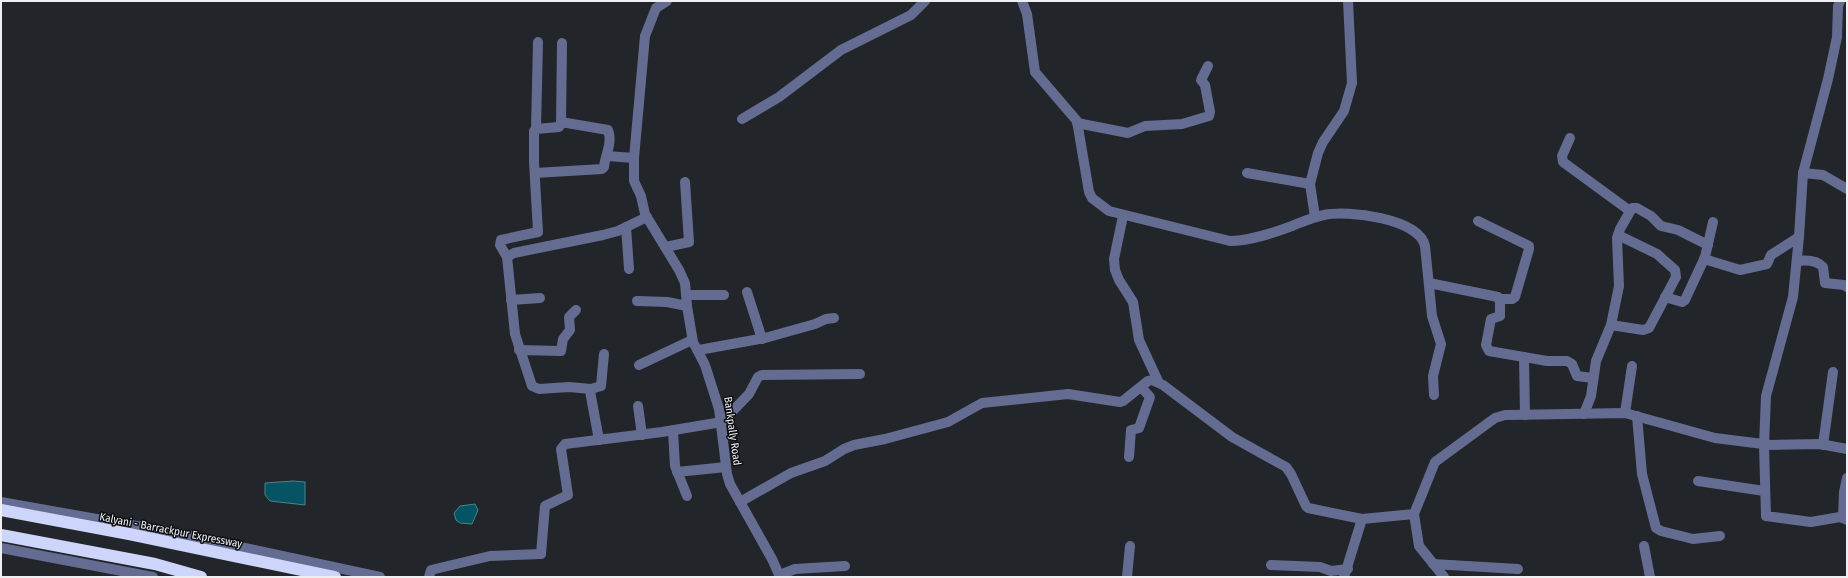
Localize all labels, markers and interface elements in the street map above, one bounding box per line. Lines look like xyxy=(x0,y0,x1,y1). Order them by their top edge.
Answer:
street label: Bankpally Road xyxy=(721,396,744,466)
street label: Kalyani - Barrackpur Expressway xyxy=(99,510,243,551)

